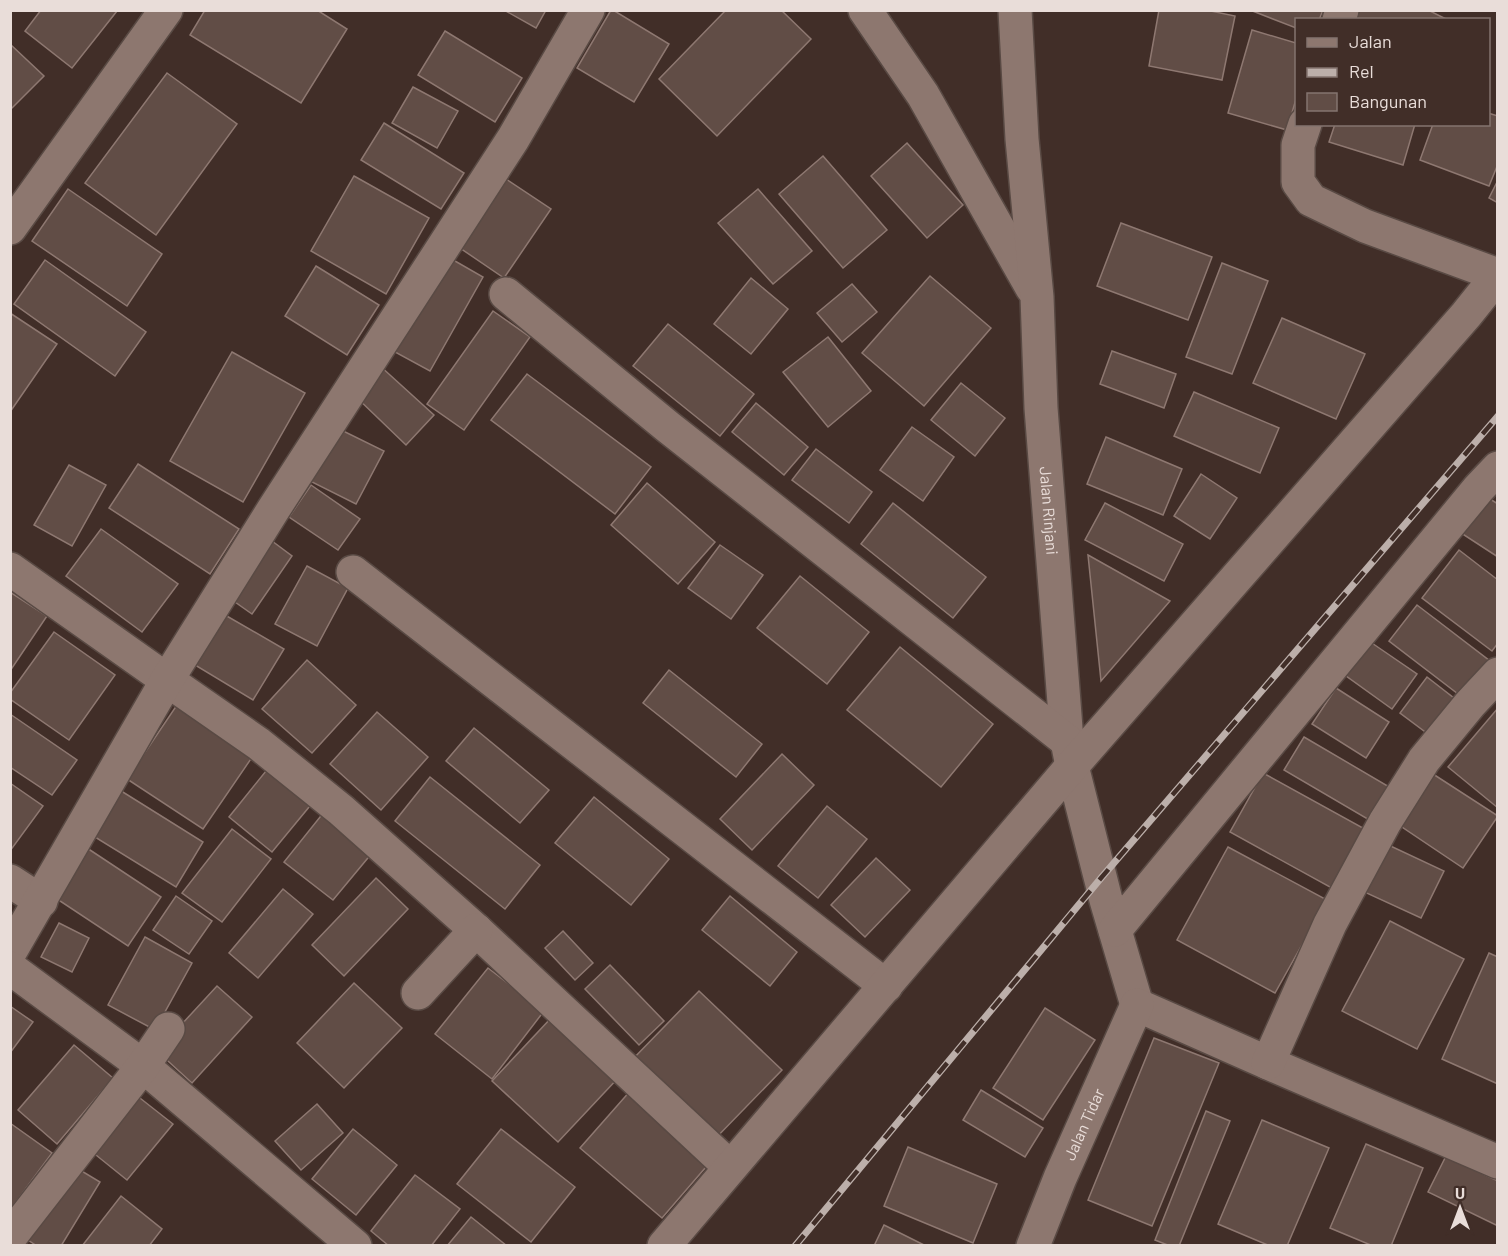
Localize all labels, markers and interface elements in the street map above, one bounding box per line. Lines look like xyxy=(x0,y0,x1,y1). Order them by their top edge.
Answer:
legend xyxy=(1295,18,1490,126)
text: Jalan xyxy=(1349,30,1392,52)
text: Rel xyxy=(1349,60,1374,82)
text: Bangunan xyxy=(1349,90,1427,112)
street label: Jalan Rinjani xyxy=(1037,466,1062,556)
street label: Jalan Tidar xyxy=(1059,1085,1108,1163)
north arrow xyxy=(1430,1178,1490,1238)
text: U xyxy=(1455,1183,1465,1202)

